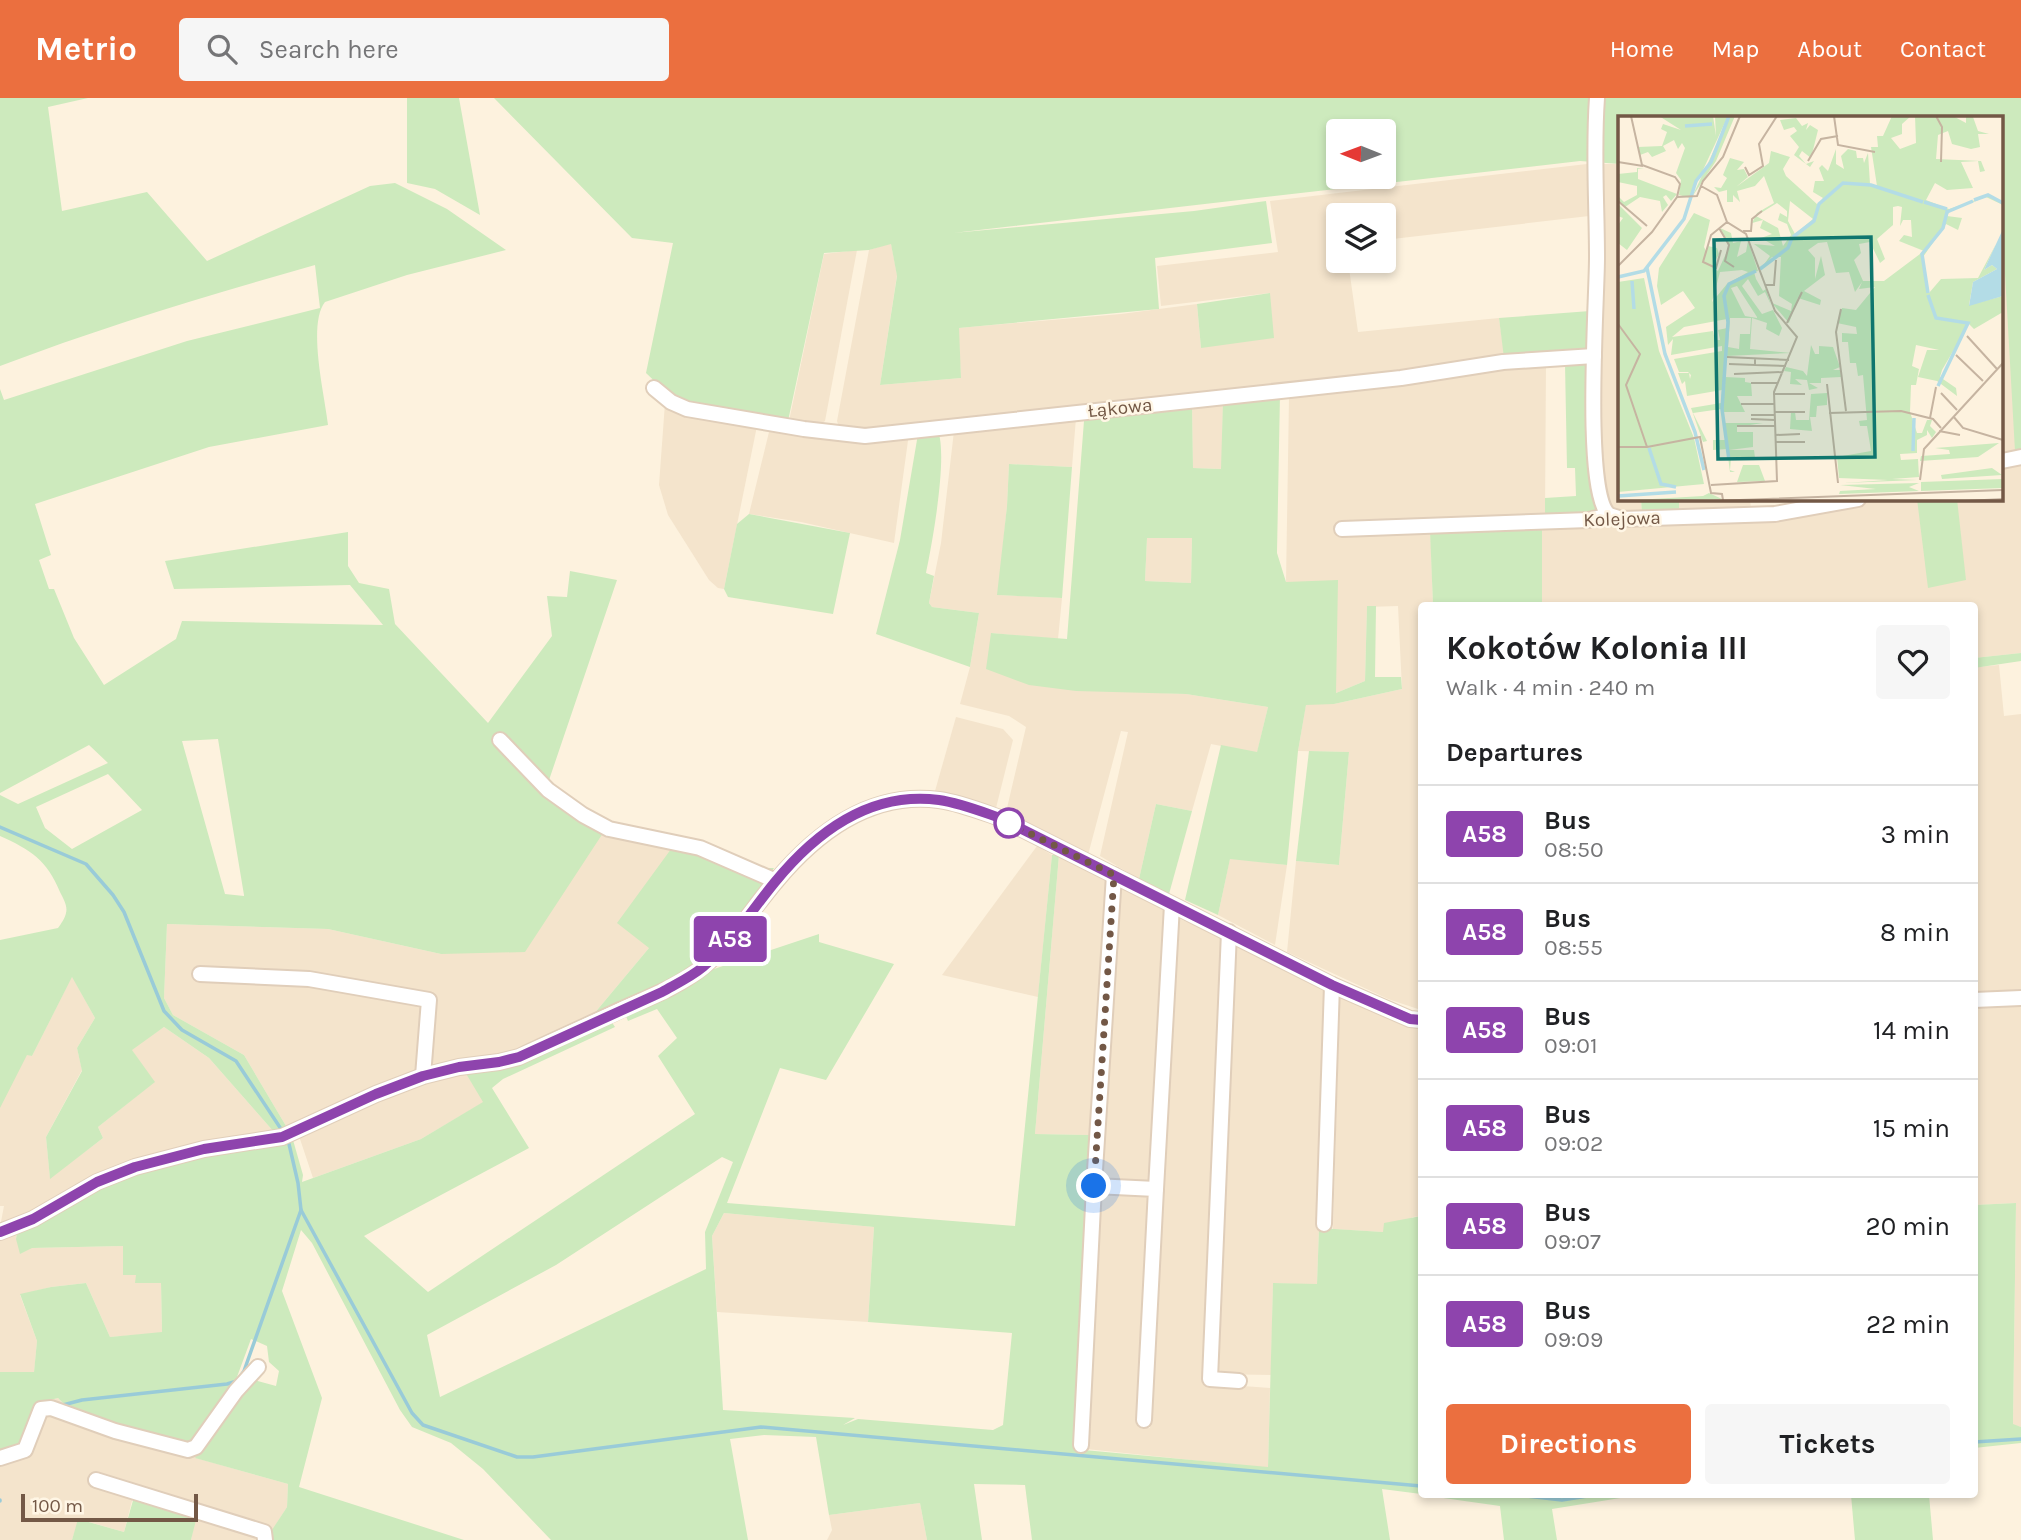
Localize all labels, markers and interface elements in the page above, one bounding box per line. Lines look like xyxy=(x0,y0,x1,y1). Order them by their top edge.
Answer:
search box xyxy=(179,18,669,81)
text: Metrio xyxy=(35,30,137,68)
icon: search xyxy=(203,30,241,68)
text: Search here xyxy=(259,34,399,65)
text: Home xyxy=(1610,35,1674,63)
text: Map xyxy=(1712,35,1759,63)
text: About xyxy=(1797,35,1862,63)
text: Contact xyxy=(1900,35,1986,63)
inset map xyxy=(1618,116,2004,500)
north arrow xyxy=(1326,119,1396,189)
map controls xyxy=(1326,119,1396,273)
button: layers xyxy=(1326,203,1396,273)
street label: Łąkowa xyxy=(1087,394,1153,422)
street label: Kolejowa xyxy=(1583,507,1661,531)
button: heart xyxy=(1876,625,1950,699)
text: Kokotów Kolonia III xyxy=(1446,629,1748,667)
text: Walk · 4 min · 240 m xyxy=(1446,674,1655,701)
text: Departures xyxy=(1446,737,1583,768)
text: Bus xyxy=(1544,805,1591,836)
unlabelled marker xyxy=(994,808,1024,838)
text: 3 min xyxy=(1881,819,1950,850)
text: A58 xyxy=(1462,820,1507,848)
text: 08:50 xyxy=(1544,836,1604,863)
text: Bus xyxy=(1544,903,1591,934)
line badge: A58 xyxy=(690,916,770,962)
text: 8 min xyxy=(1880,917,1950,948)
text: A58 xyxy=(1462,918,1507,946)
text: A58 xyxy=(708,925,752,953)
text: 08:55 xyxy=(1544,934,1603,961)
text: Bus xyxy=(1544,1001,1591,1032)
text: 14 min xyxy=(1873,1015,1950,1046)
text: A58 xyxy=(1462,1016,1507,1044)
text: 09:01 xyxy=(1544,1032,1598,1059)
text: Bus xyxy=(1544,1099,1591,1130)
text: 15 min xyxy=(1873,1113,1950,1144)
text: A58 xyxy=(1462,1114,1507,1142)
text: 09:02 xyxy=(1544,1130,1603,1157)
your location xyxy=(1076,1168,1111,1203)
text: Bus xyxy=(1544,1197,1591,1228)
text: 20 min xyxy=(1866,1211,1950,1242)
text: A58 xyxy=(1462,1212,1507,1240)
text: 09:07 xyxy=(1544,1228,1601,1255)
text: Bus xyxy=(1544,1295,1591,1326)
text: 22 min xyxy=(1866,1309,1950,1340)
text: A58 xyxy=(1462,1310,1507,1338)
text: 09:09 xyxy=(1544,1326,1603,1353)
button: Directions xyxy=(1446,1404,1691,1484)
button: Tickets xyxy=(1705,1404,1950,1484)
scale bar xyxy=(21,1491,198,1523)
text: 100 m xyxy=(32,1495,83,1517)

